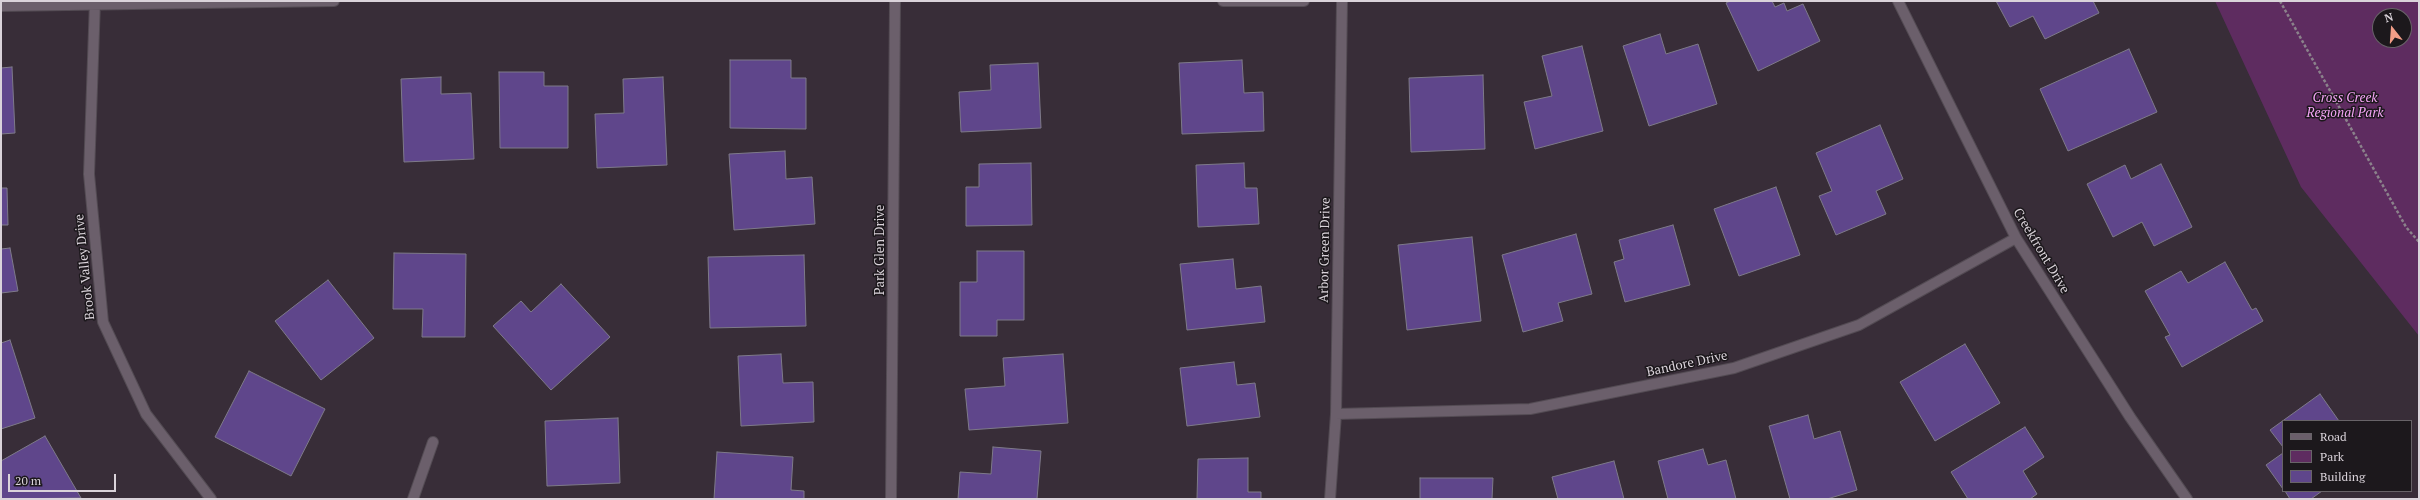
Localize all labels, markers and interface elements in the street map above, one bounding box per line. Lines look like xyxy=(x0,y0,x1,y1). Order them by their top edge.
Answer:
north arrow xyxy=(2372,8,2412,48)
text: N xyxy=(2383,10,2395,25)
park label: Cross Creek Regional Park xyxy=(2306,90,2384,121)
street label: Arbor Green Drive xyxy=(1316,197,1334,303)
street label: Park Glen Drive xyxy=(872,205,888,295)
street label: Creekfront Drive xyxy=(2009,206,2073,296)
street label: Brook Valley Drive xyxy=(72,213,98,321)
street label: Bandore Drive xyxy=(1645,348,1729,380)
legend xyxy=(2282,420,2412,492)
text: Road xyxy=(2320,429,2347,444)
text: Park xyxy=(2320,449,2344,464)
scale bar xyxy=(10,466,118,492)
text: Building xyxy=(2320,469,2365,484)
text: 20 m xyxy=(15,473,41,488)

